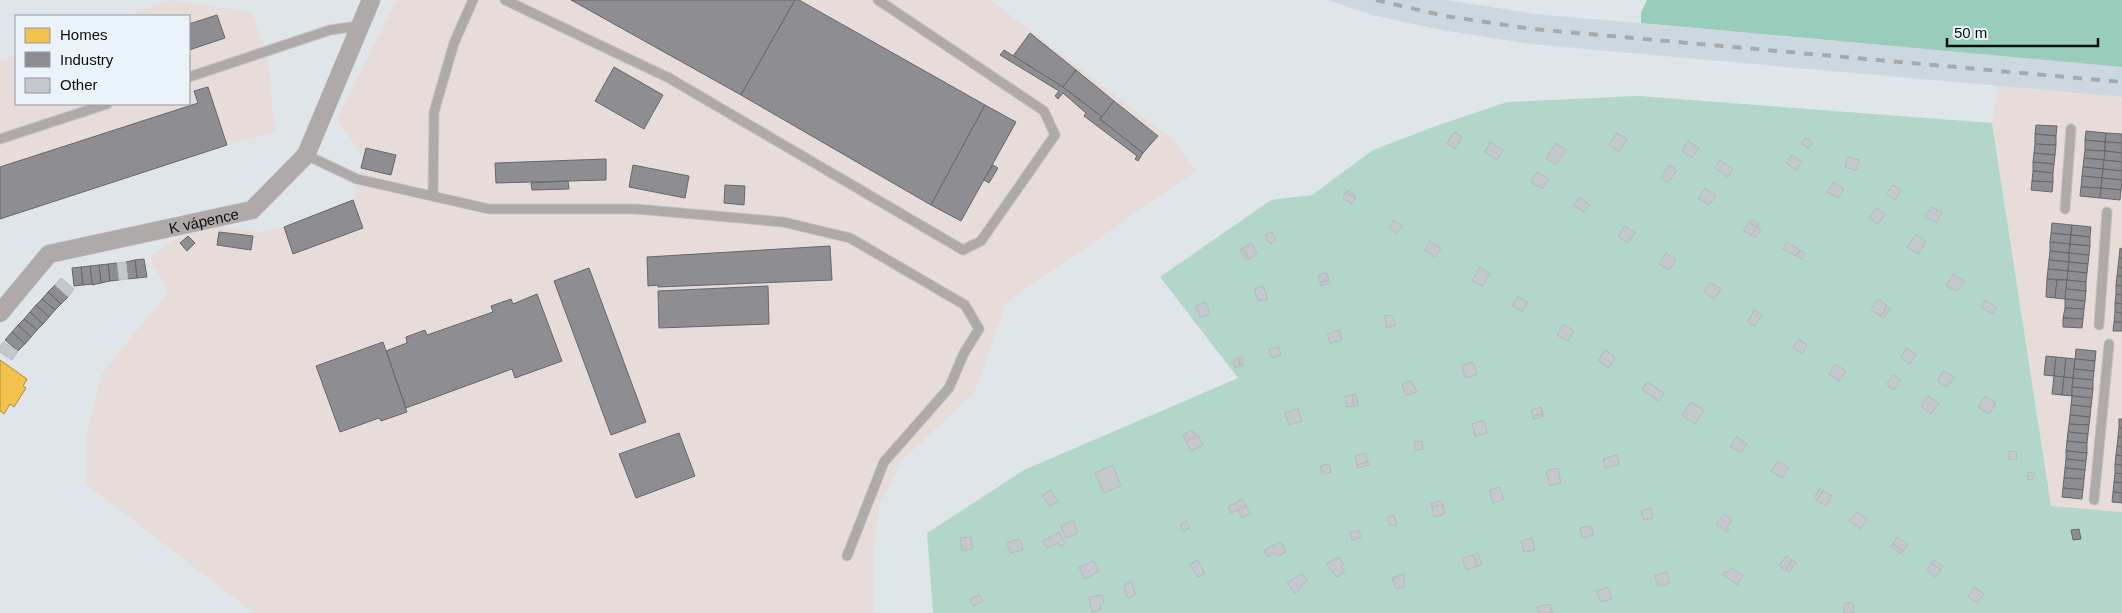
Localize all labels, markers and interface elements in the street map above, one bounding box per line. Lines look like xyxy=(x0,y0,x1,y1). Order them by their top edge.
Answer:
legend xyxy=(15,15,190,105)
scale bar xyxy=(1947,15,2098,47)
text: 50 m xyxy=(1954,24,1987,41)
text: Homes xyxy=(60,26,108,43)
text: Industry xyxy=(60,51,114,68)
text: Other xyxy=(60,76,98,93)
street label: K vápence xyxy=(167,205,240,236)

